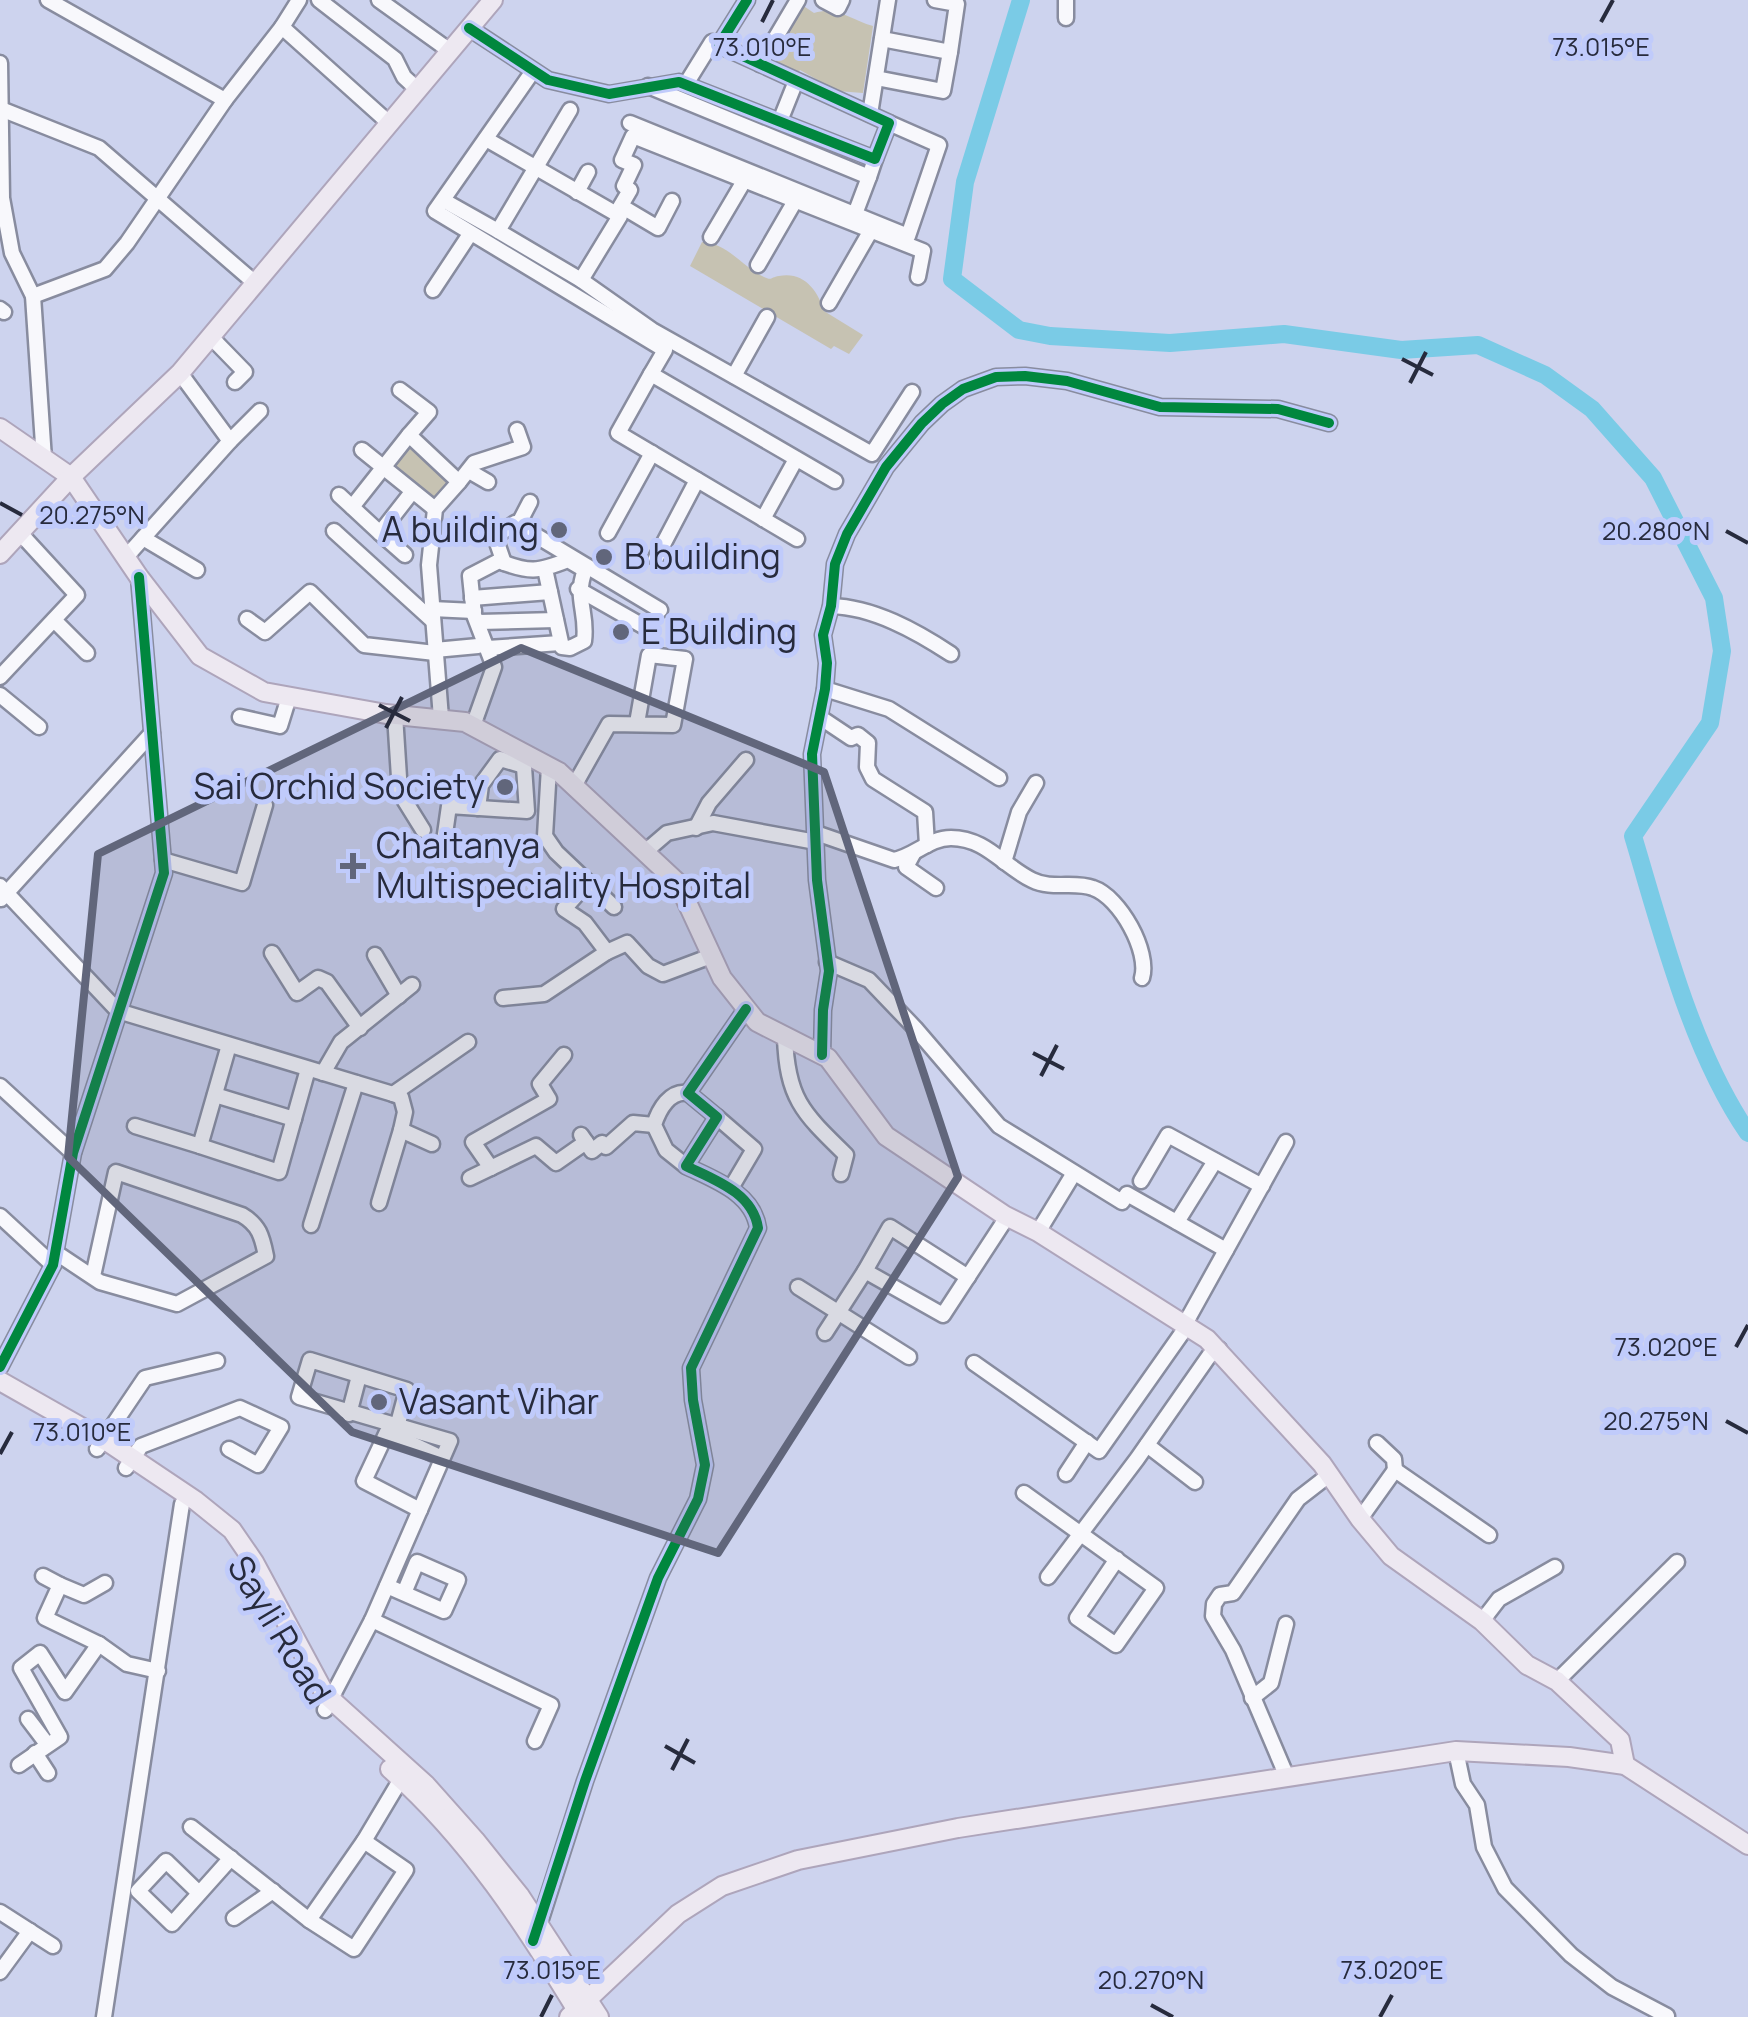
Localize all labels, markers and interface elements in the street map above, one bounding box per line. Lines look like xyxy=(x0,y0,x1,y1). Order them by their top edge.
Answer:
text: 73.010°E xyxy=(713,29,811,64)
text: 73.015°E xyxy=(1552,29,1650,64)
text: 20.275°N xyxy=(39,497,145,532)
place label: A building xyxy=(382,505,539,553)
text: 20.280°N xyxy=(1602,513,1710,548)
marker: A building xyxy=(548,519,570,541)
place label: B building xyxy=(624,532,781,580)
marker: B building xyxy=(593,546,615,568)
place label: E Building xyxy=(641,607,797,655)
marker: E Building xyxy=(610,621,632,643)
place label: Sai Orchid Society xyxy=(193,762,485,810)
marker: Sai Orchid Society xyxy=(494,776,516,798)
place label: Chaitanya Multispeciality Hospital xyxy=(376,821,751,909)
marker: Chaitanya Multispeciality Hospital xyxy=(340,853,366,879)
text: 73.020°E xyxy=(1615,1329,1717,1364)
place label: Vasant Vihar xyxy=(399,1377,599,1425)
marker: Vasant Vihar xyxy=(368,1391,390,1413)
text: 20.275°N xyxy=(1603,1403,1709,1438)
text: 73.010°E xyxy=(33,1414,131,1449)
street label: Sayli Road xyxy=(217,1547,343,1712)
text: 73.015°E xyxy=(503,1952,601,1987)
text: 73.020°E xyxy=(1341,1952,1443,1987)
text: 20.270°N xyxy=(1098,1962,1204,1997)

